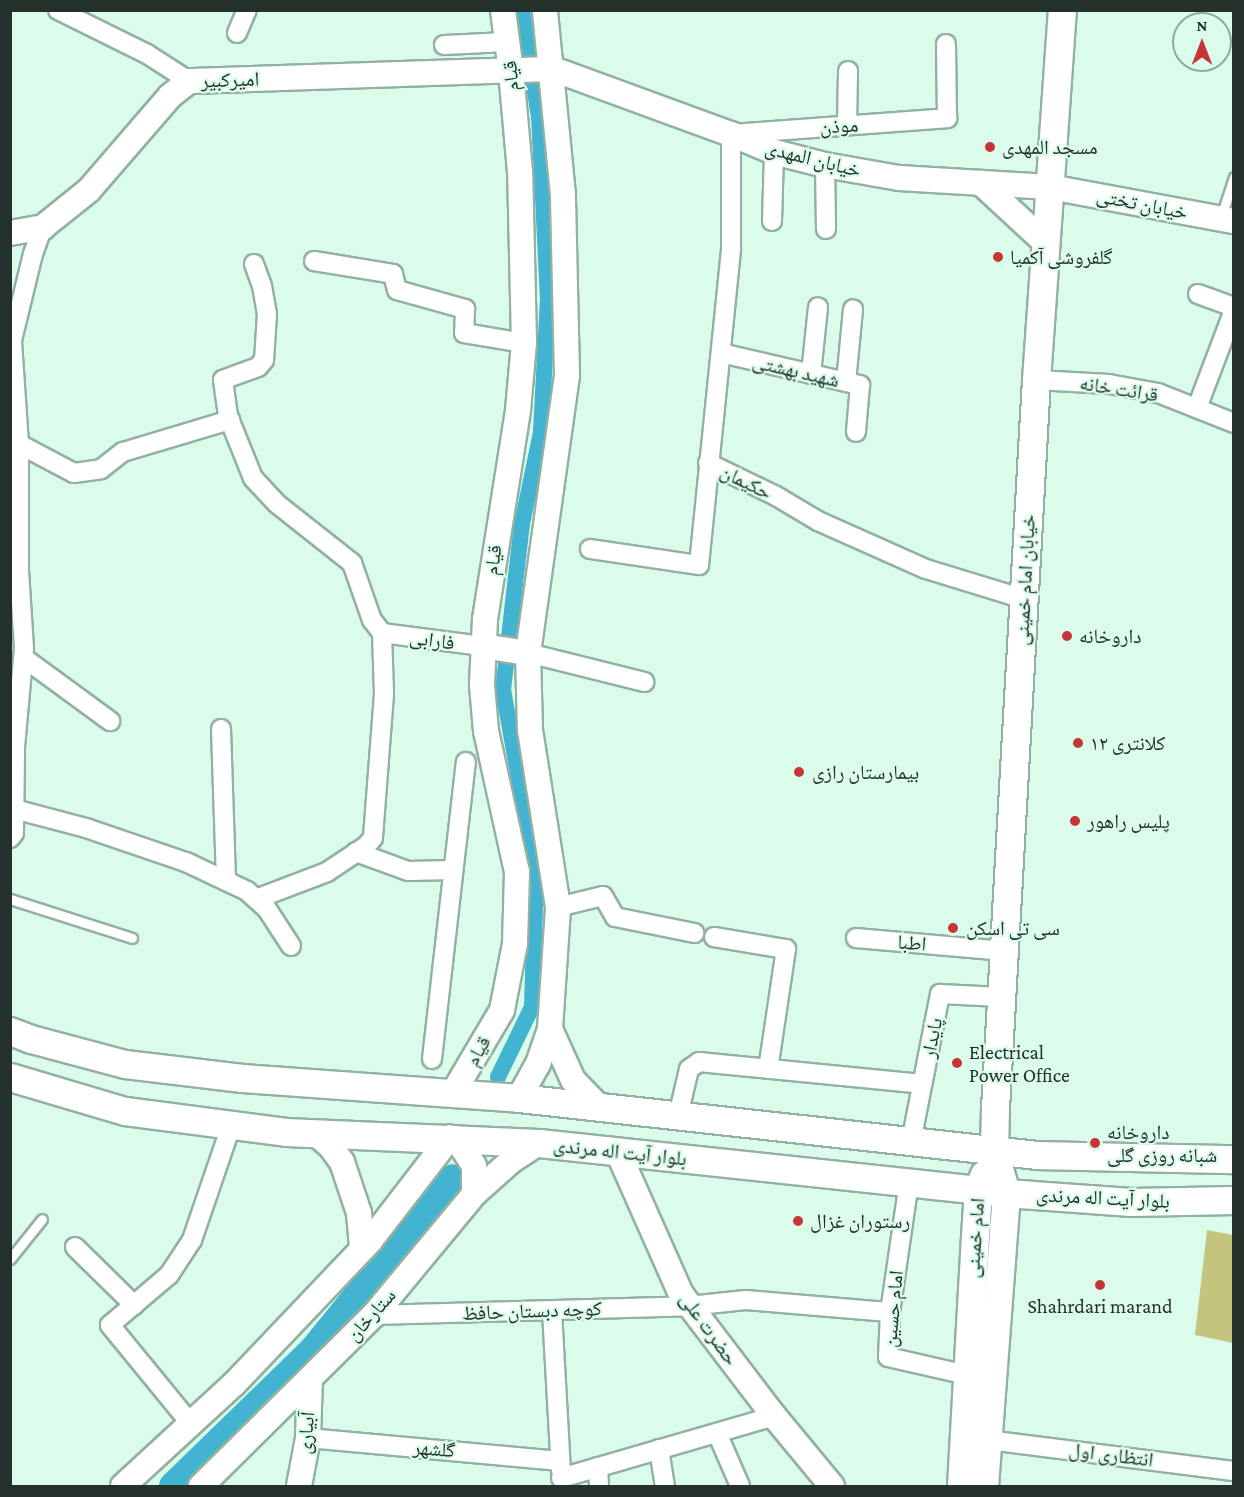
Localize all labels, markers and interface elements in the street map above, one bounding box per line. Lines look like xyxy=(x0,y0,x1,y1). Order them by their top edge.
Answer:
north arrow xyxy=(1172,12,1232,72)
text: N xyxy=(1197,17,1207,34)
street label: قیام xyxy=(497,60,525,92)
street label: امیرکبیر xyxy=(200,67,260,93)
street label: موذن xyxy=(819,113,859,139)
place label: مسجد المهدی xyxy=(1002,135,1098,159)
street label: خیابان المهدی xyxy=(763,136,863,182)
marker: مسجد المهدی xyxy=(983,140,997,154)
street label: خیابان تختی xyxy=(1094,183,1190,225)
place label: گلفروشی آکمیا xyxy=(1010,245,1113,269)
marker: گلفروشی آکمیا xyxy=(991,250,1005,264)
street label: شهید بهشتی xyxy=(750,349,842,393)
street label: قرائت خانه xyxy=(1078,371,1160,407)
street label: حکیمان xyxy=(716,459,776,505)
street label: خیابان امام خمینی xyxy=(1010,514,1040,646)
street label: قیام xyxy=(479,543,507,577)
place label: داروخانه xyxy=(1079,624,1141,648)
street label: فارابی xyxy=(408,625,456,655)
marker: داروخانه xyxy=(1060,629,1074,643)
place label: کلانتری ۱۲ xyxy=(1090,731,1165,755)
marker: کلانتری ۱۲ xyxy=(1071,736,1085,750)
place label: بیمارستان رازی xyxy=(812,760,919,784)
marker: بیمارستان رازی xyxy=(790,763,808,781)
place label: پلیس راهور xyxy=(1087,809,1170,833)
marker: پلیس راهور xyxy=(1068,814,1082,828)
place label: سی تی اسکن xyxy=(966,916,1060,940)
marker: سی تی اسکن xyxy=(944,919,962,937)
street label: اطبا xyxy=(897,930,927,956)
street label: پایدار xyxy=(916,1016,948,1060)
street label: قیام xyxy=(460,1032,496,1070)
place label: Electrical Power Office xyxy=(969,1040,1070,1087)
marker: Electrical Power Office xyxy=(950,1056,964,1070)
place label: داروخانه شبانه روزی گلی xyxy=(1107,1120,1217,1167)
street label: بلوار آیت اله مرندی xyxy=(552,1133,688,1171)
marker: داروخانه شبانه روزی گلی xyxy=(1088,1136,1102,1150)
street label: بلوار آیت اله مرندی xyxy=(1035,1183,1171,1213)
street label: امام خمینی xyxy=(960,1197,990,1279)
place label: رستوران غزال xyxy=(810,1209,910,1233)
marker: رستوران غزال xyxy=(791,1214,805,1228)
street label: امام حسین xyxy=(878,1269,908,1349)
marker: Shahrdari marand xyxy=(1093,1278,1107,1292)
street label: ستارخان xyxy=(341,1284,401,1346)
street label: حضرت علی xyxy=(675,1288,743,1370)
place label: Shahrdari marand xyxy=(1027,1294,1173,1318)
street label: کوچه دبستان حافظ xyxy=(462,1297,602,1325)
street label: آبیاری xyxy=(292,1411,320,1455)
street label: گلشهر xyxy=(412,1435,456,1463)
street label: انتظاری اول xyxy=(1067,1438,1155,1472)

